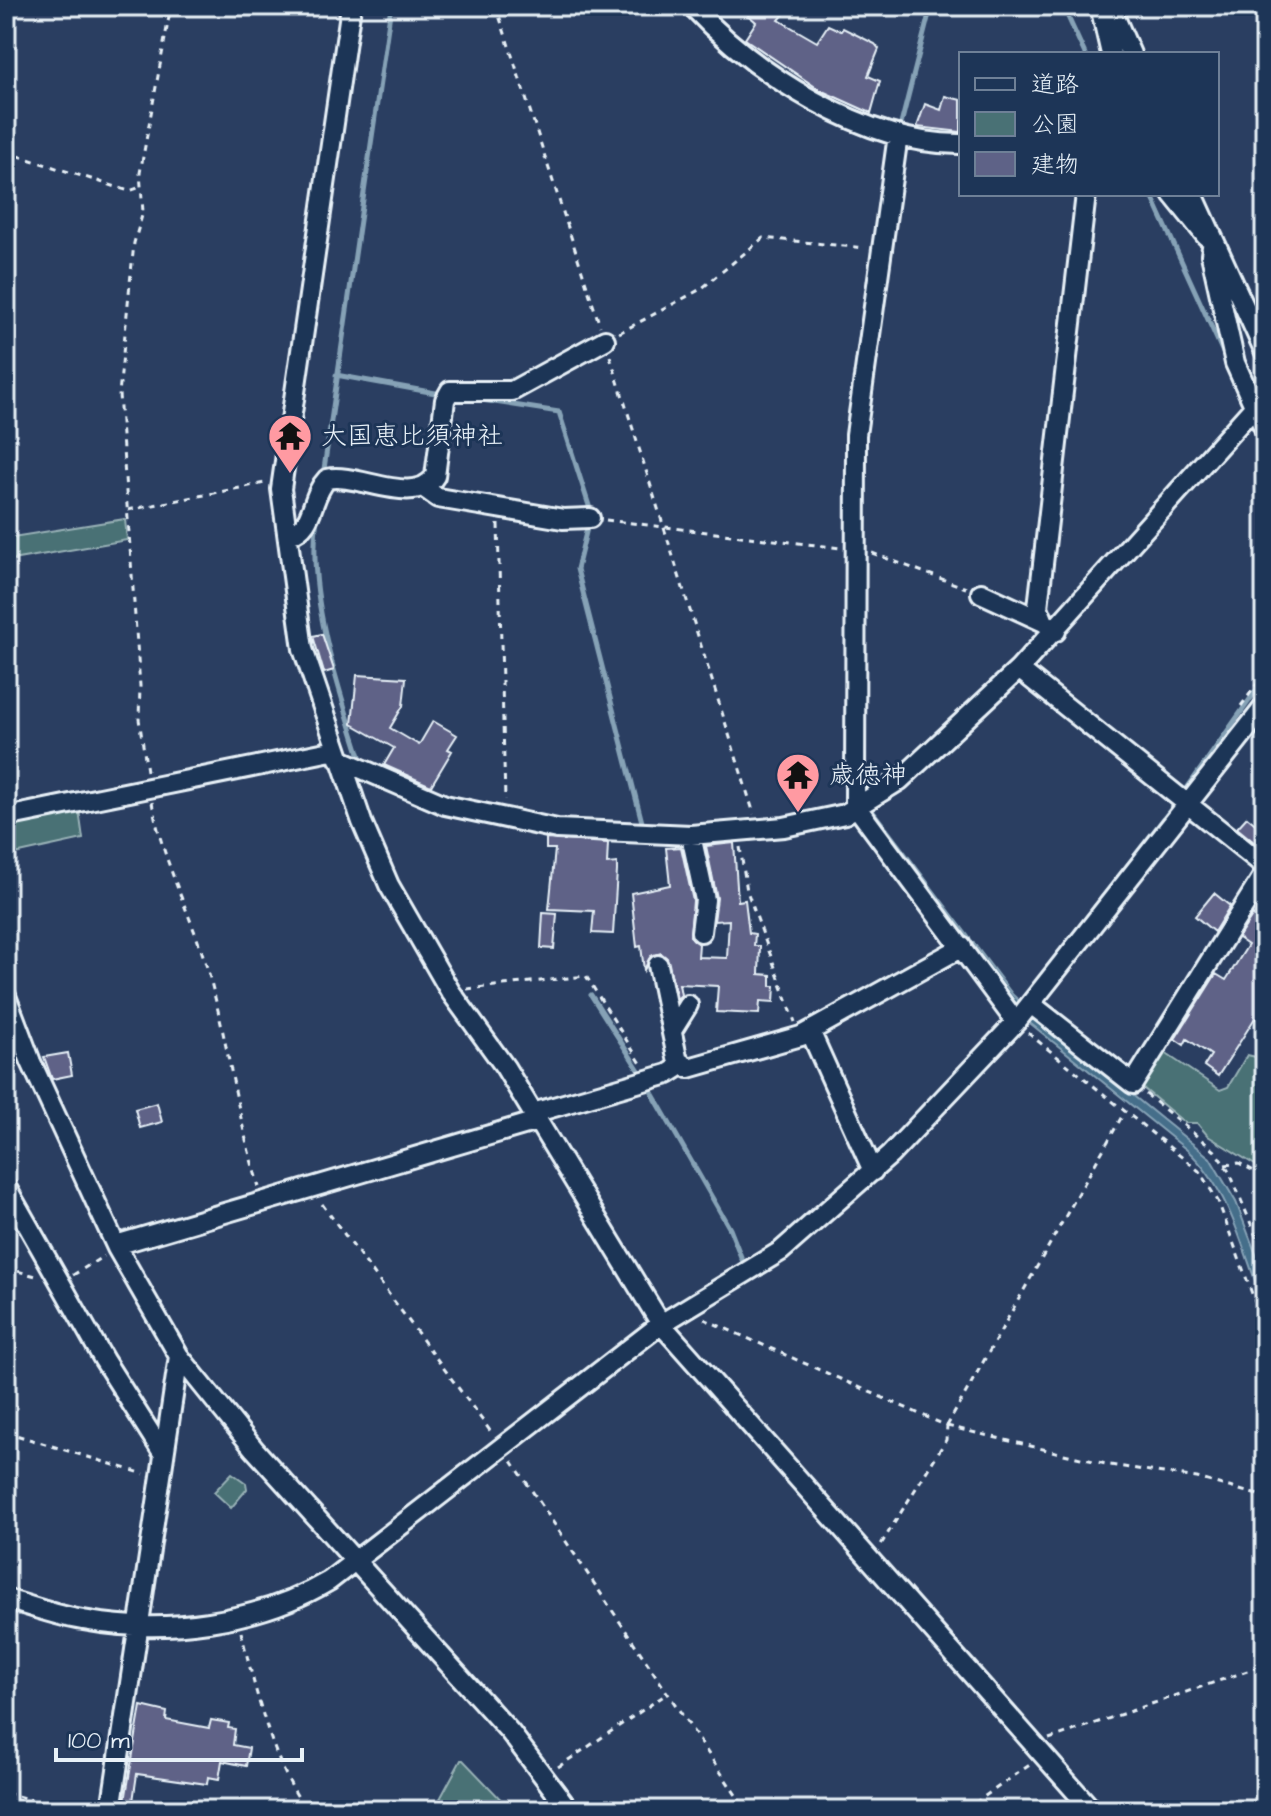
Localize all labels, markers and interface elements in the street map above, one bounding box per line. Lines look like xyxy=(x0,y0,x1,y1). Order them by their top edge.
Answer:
legend xyxy=(959,52,1219,196)
text: 道路 xyxy=(1031,68,1079,102)
text: 公園 xyxy=(1031,108,1079,142)
text: 建物 xyxy=(1031,148,1079,182)
temple icon: 大国恵比須神社 xyxy=(266,412,314,475)
place label: 大国恵比須神社 xyxy=(321,418,503,454)
temple icon: 歳徳神 xyxy=(774,751,822,814)
place label: 歳徳神 xyxy=(829,757,907,793)
scale bar xyxy=(56,1712,302,1762)
text: 100 m xyxy=(68,1724,130,1758)

